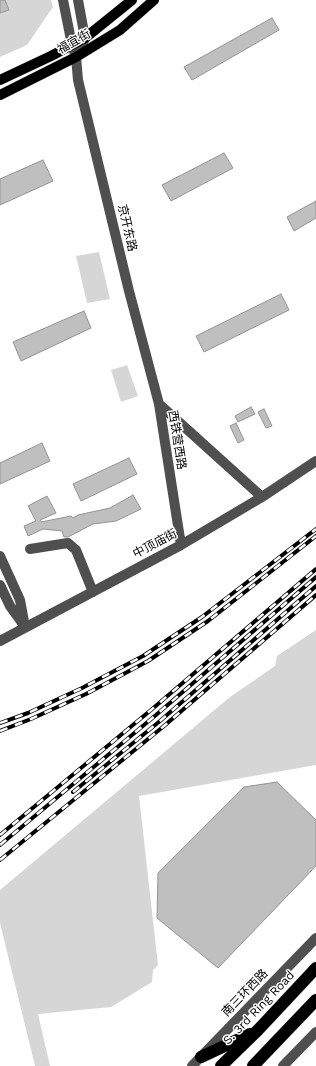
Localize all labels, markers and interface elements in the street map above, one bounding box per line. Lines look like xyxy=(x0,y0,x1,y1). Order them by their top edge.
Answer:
street label: 福宜街 xyxy=(55,27,93,57)
street label: 京开东路 xyxy=(115,203,139,253)
street label: 西铁营西路 xyxy=(165,409,189,471)
street label: 中顶庙街 xyxy=(130,526,180,562)
street label: 南三环西路 xyxy=(219,966,271,1020)
street label: S. 3rd Ring Road xyxy=(220,968,298,1048)

